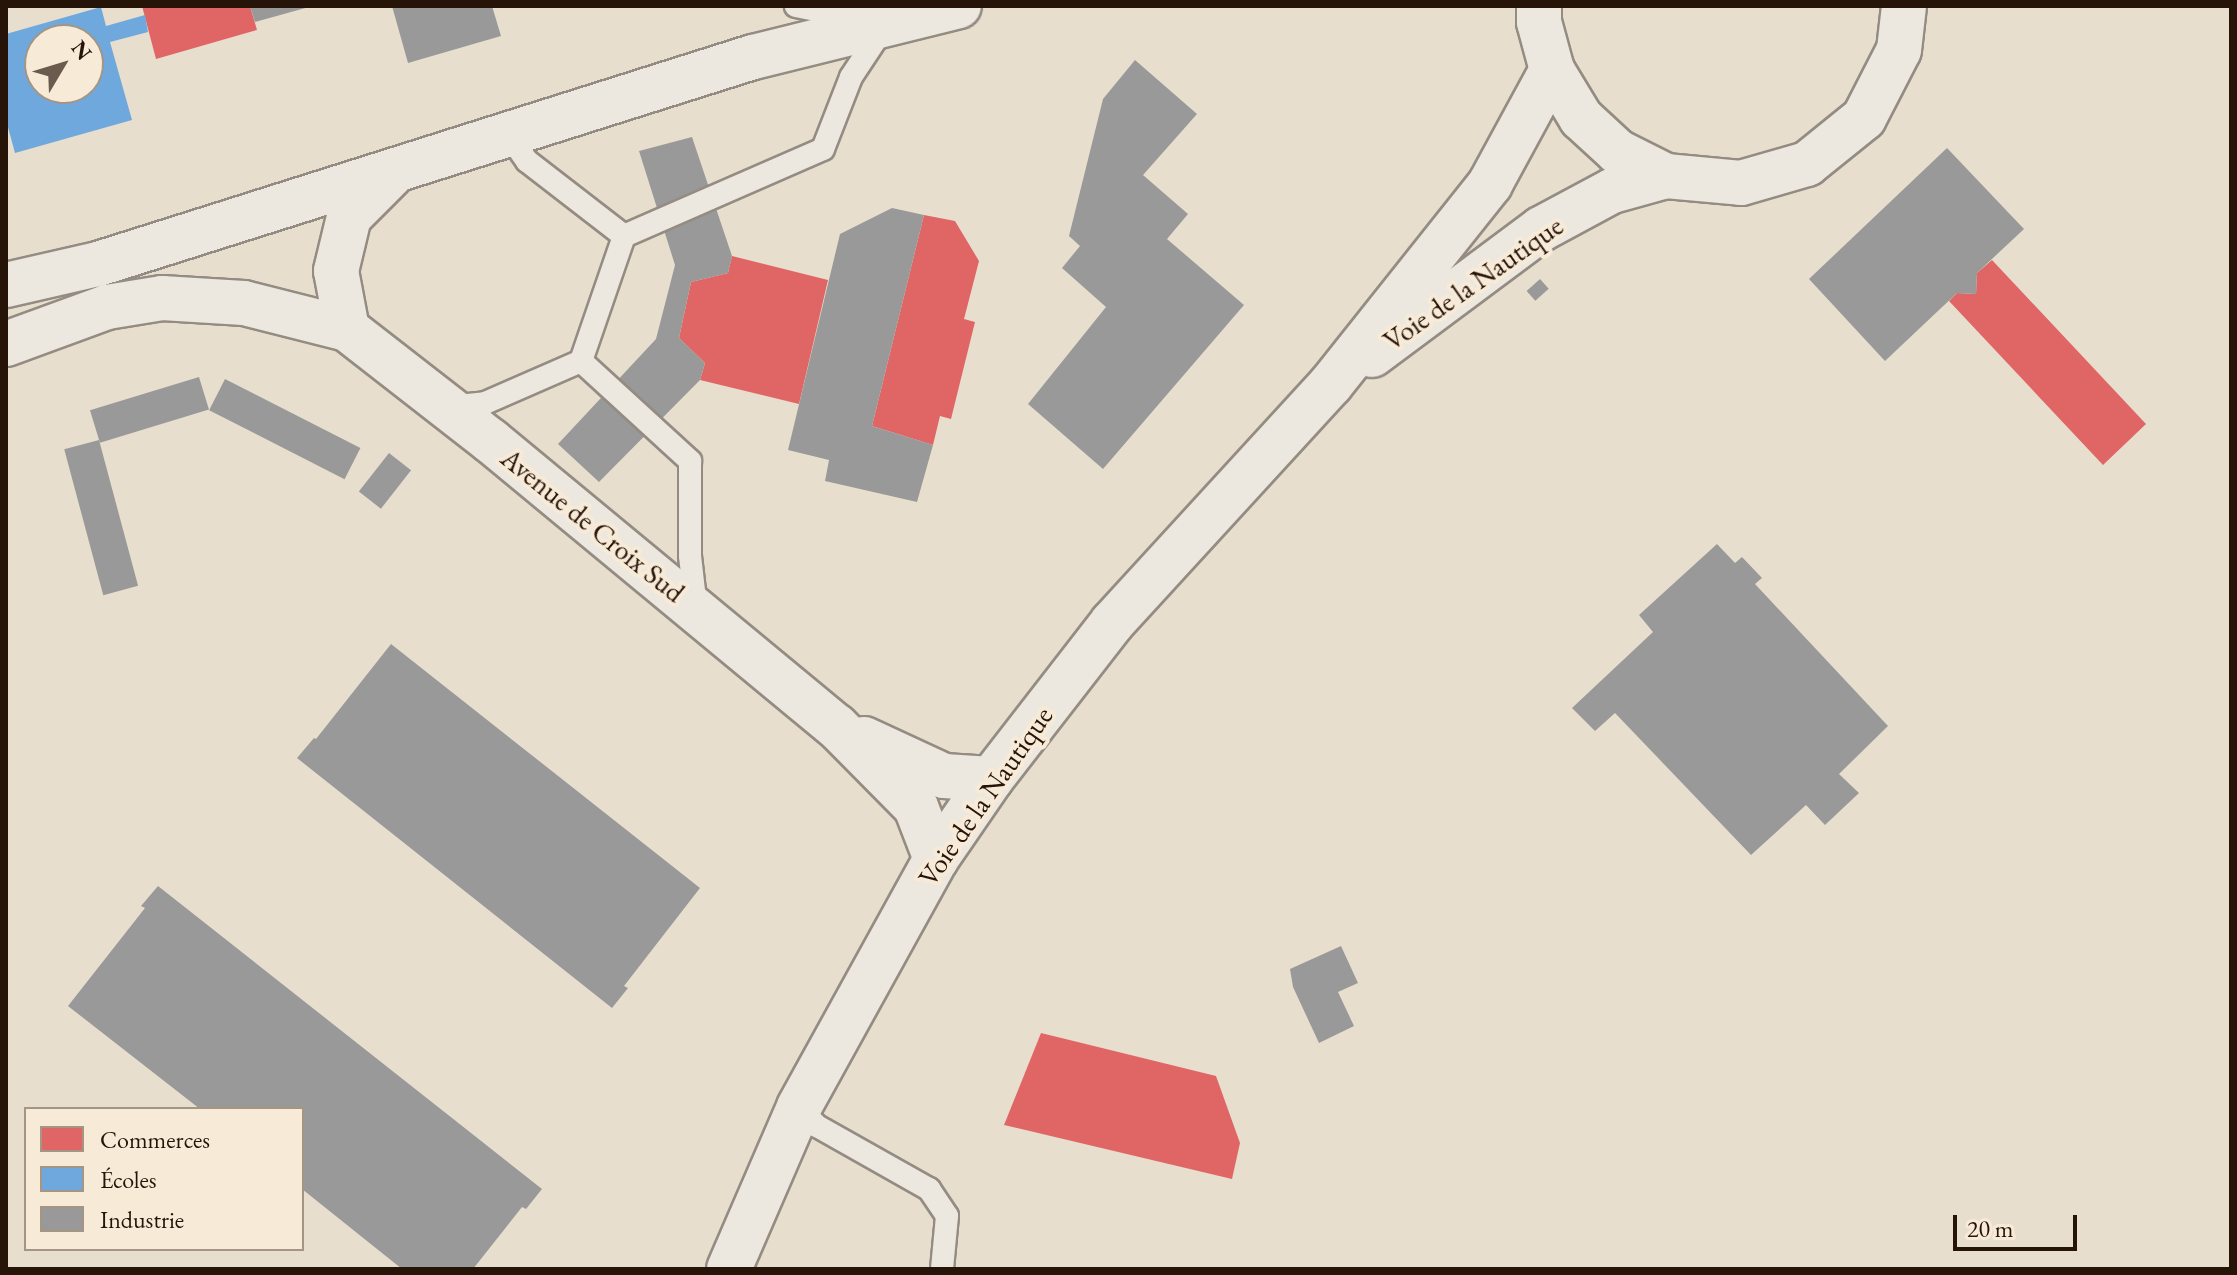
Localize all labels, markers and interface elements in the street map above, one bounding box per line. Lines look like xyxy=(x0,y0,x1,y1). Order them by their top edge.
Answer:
north arrow xyxy=(24,24,104,104)
text: N xyxy=(65,34,99,66)
street label: Voie de la Nautique xyxy=(1377,209,1569,357)
street label: Avenue de Croix Sud xyxy=(495,441,691,609)
street label: Voie de la Nautique xyxy=(911,700,1059,892)
legend xyxy=(24,1107,304,1251)
text: Commerces xyxy=(100,1124,210,1155)
text: Écoles xyxy=(100,1164,157,1195)
scale bar xyxy=(1957,1199,2081,1249)
text: Industrie xyxy=(100,1204,184,1235)
text: 20 m xyxy=(1967,1213,2014,1244)

